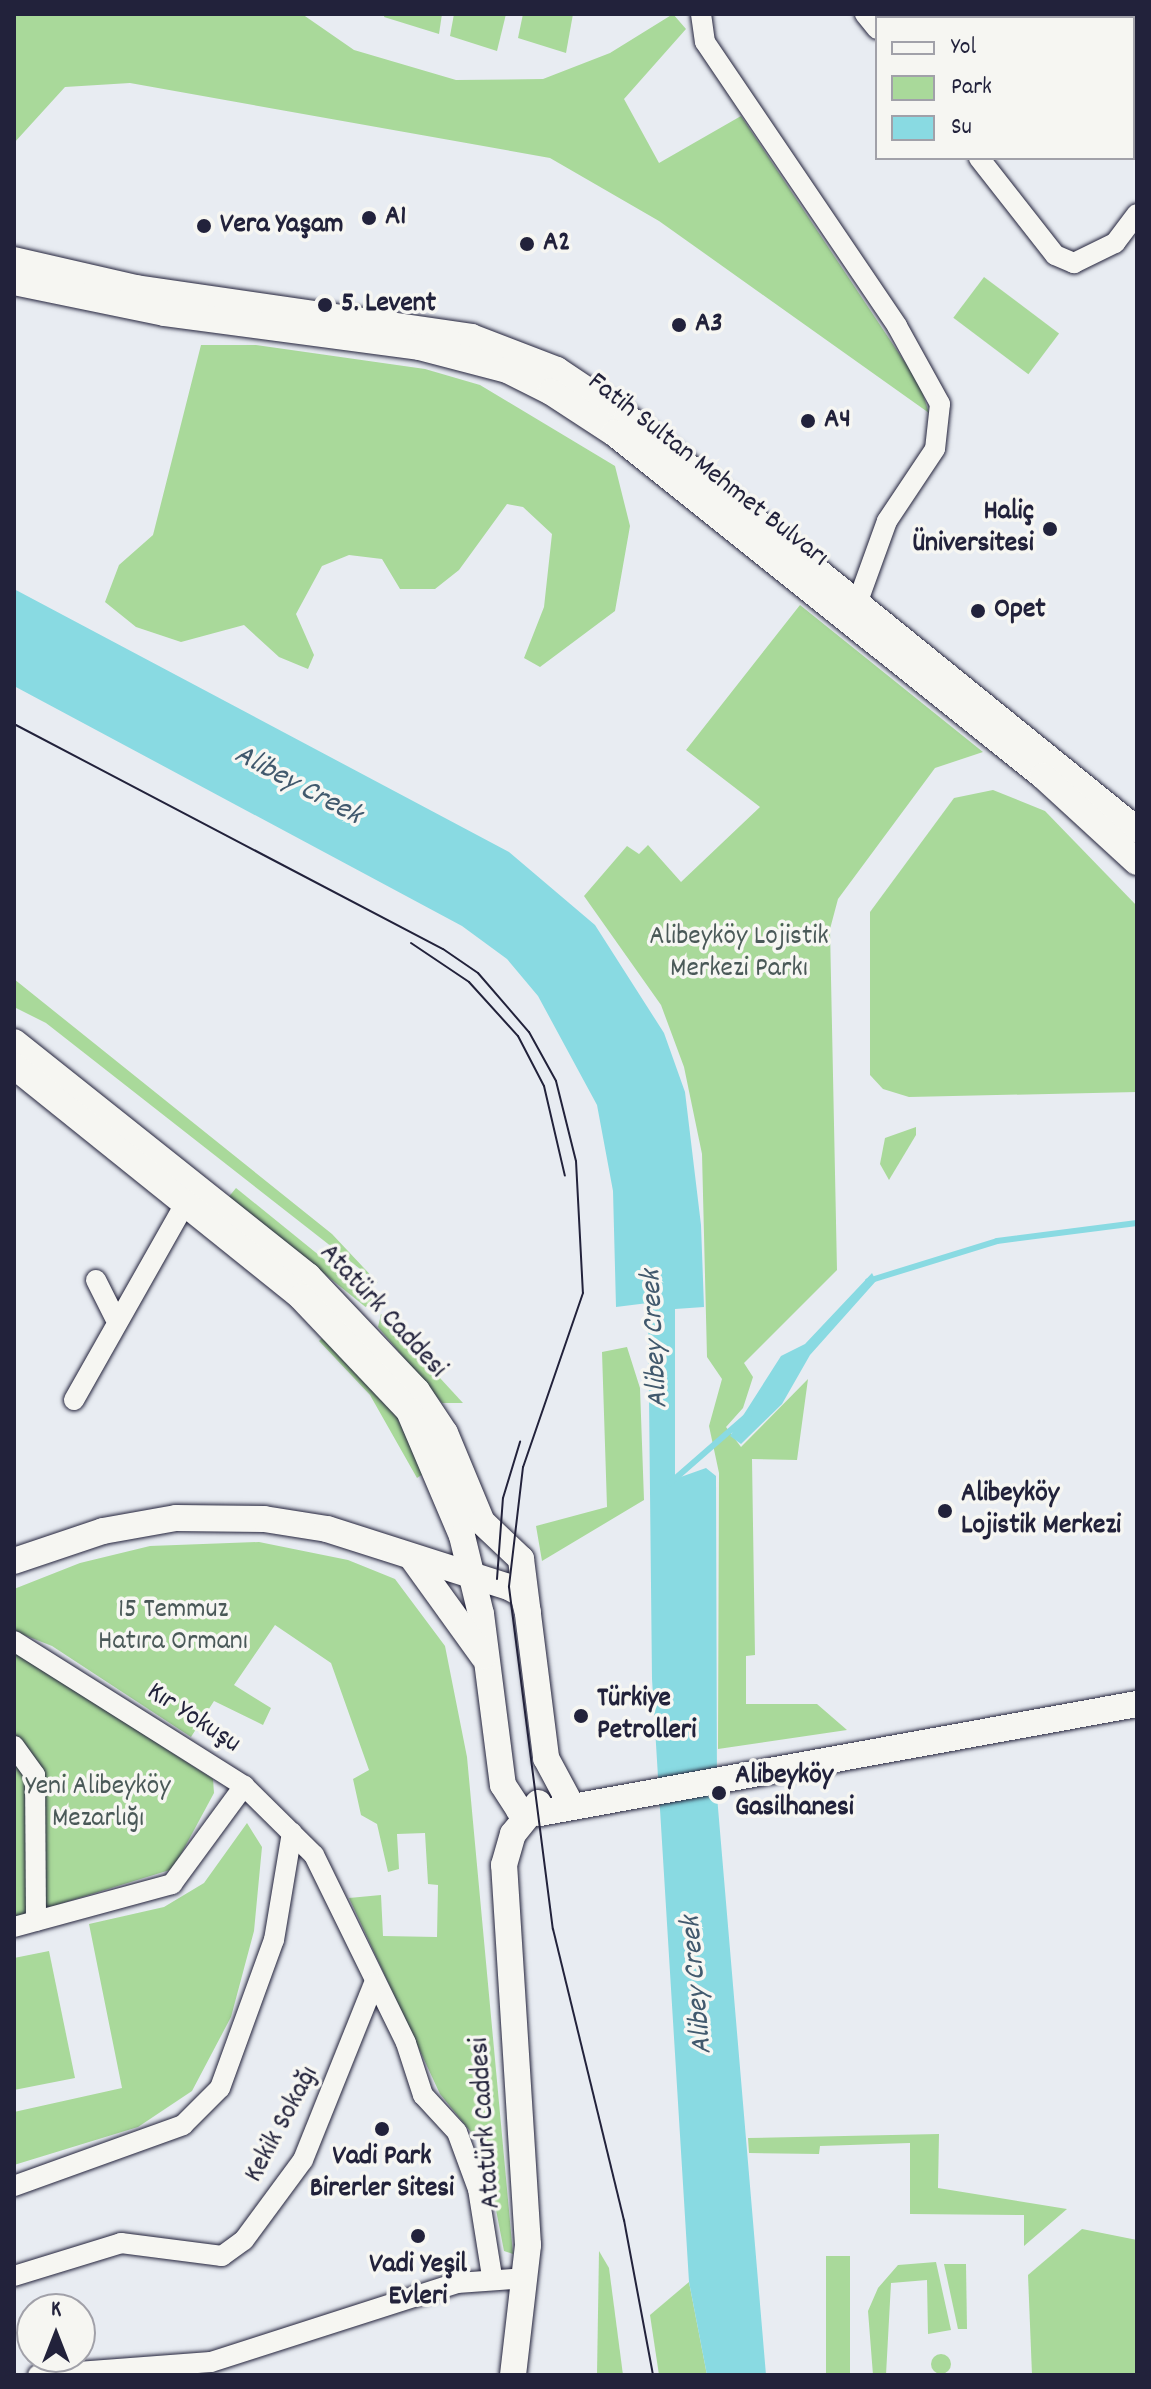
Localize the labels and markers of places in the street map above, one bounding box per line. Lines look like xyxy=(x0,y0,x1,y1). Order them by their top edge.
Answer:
place label: A1 xyxy=(385,201,406,235)
place label: Vera Yaşam xyxy=(220,209,344,243)
marker: A1 xyxy=(360,209,378,227)
marker: Vera Yaşam xyxy=(195,217,213,235)
place label: A2 xyxy=(543,227,571,261)
marker: A2 xyxy=(518,235,536,253)
place label: 5. Levent xyxy=(341,288,436,322)
marker: 5. Levent xyxy=(316,296,334,314)
place label: A3 xyxy=(695,308,723,342)
marker: A3 xyxy=(670,316,688,334)
place label: A4 xyxy=(824,404,851,438)
marker: A4 xyxy=(799,412,817,430)
place label: Haliç Üniversitesi xyxy=(912,496,1034,562)
marker: Haliç Üniversitesi xyxy=(1041,520,1059,538)
place label: Opet xyxy=(994,594,1046,628)
marker: Opet xyxy=(969,602,987,620)
place label: Alibeyköy Lojistik Merkezi xyxy=(961,1478,1121,1544)
marker: Alibeyköy Lojistik Merkezi xyxy=(936,1502,954,1520)
place label: Türkiye Petrolleri xyxy=(597,1683,696,1749)
marker: Türkiye Petrolleri xyxy=(572,1707,590,1725)
place label: Alibeyköy Gasilhanesi xyxy=(735,1760,854,1826)
marker: Alibeyköy Gasilhanesi xyxy=(710,1784,728,1802)
marker: Vadi Park Birerler Sitesi xyxy=(373,2120,391,2138)
place label: Vadi Park Birerler Sitesi xyxy=(310,2141,454,2207)
marker: Vadi Yeşil Evleri xyxy=(409,2227,427,2245)
place label: Vadi Yeşil Evleri xyxy=(369,2249,467,2315)

